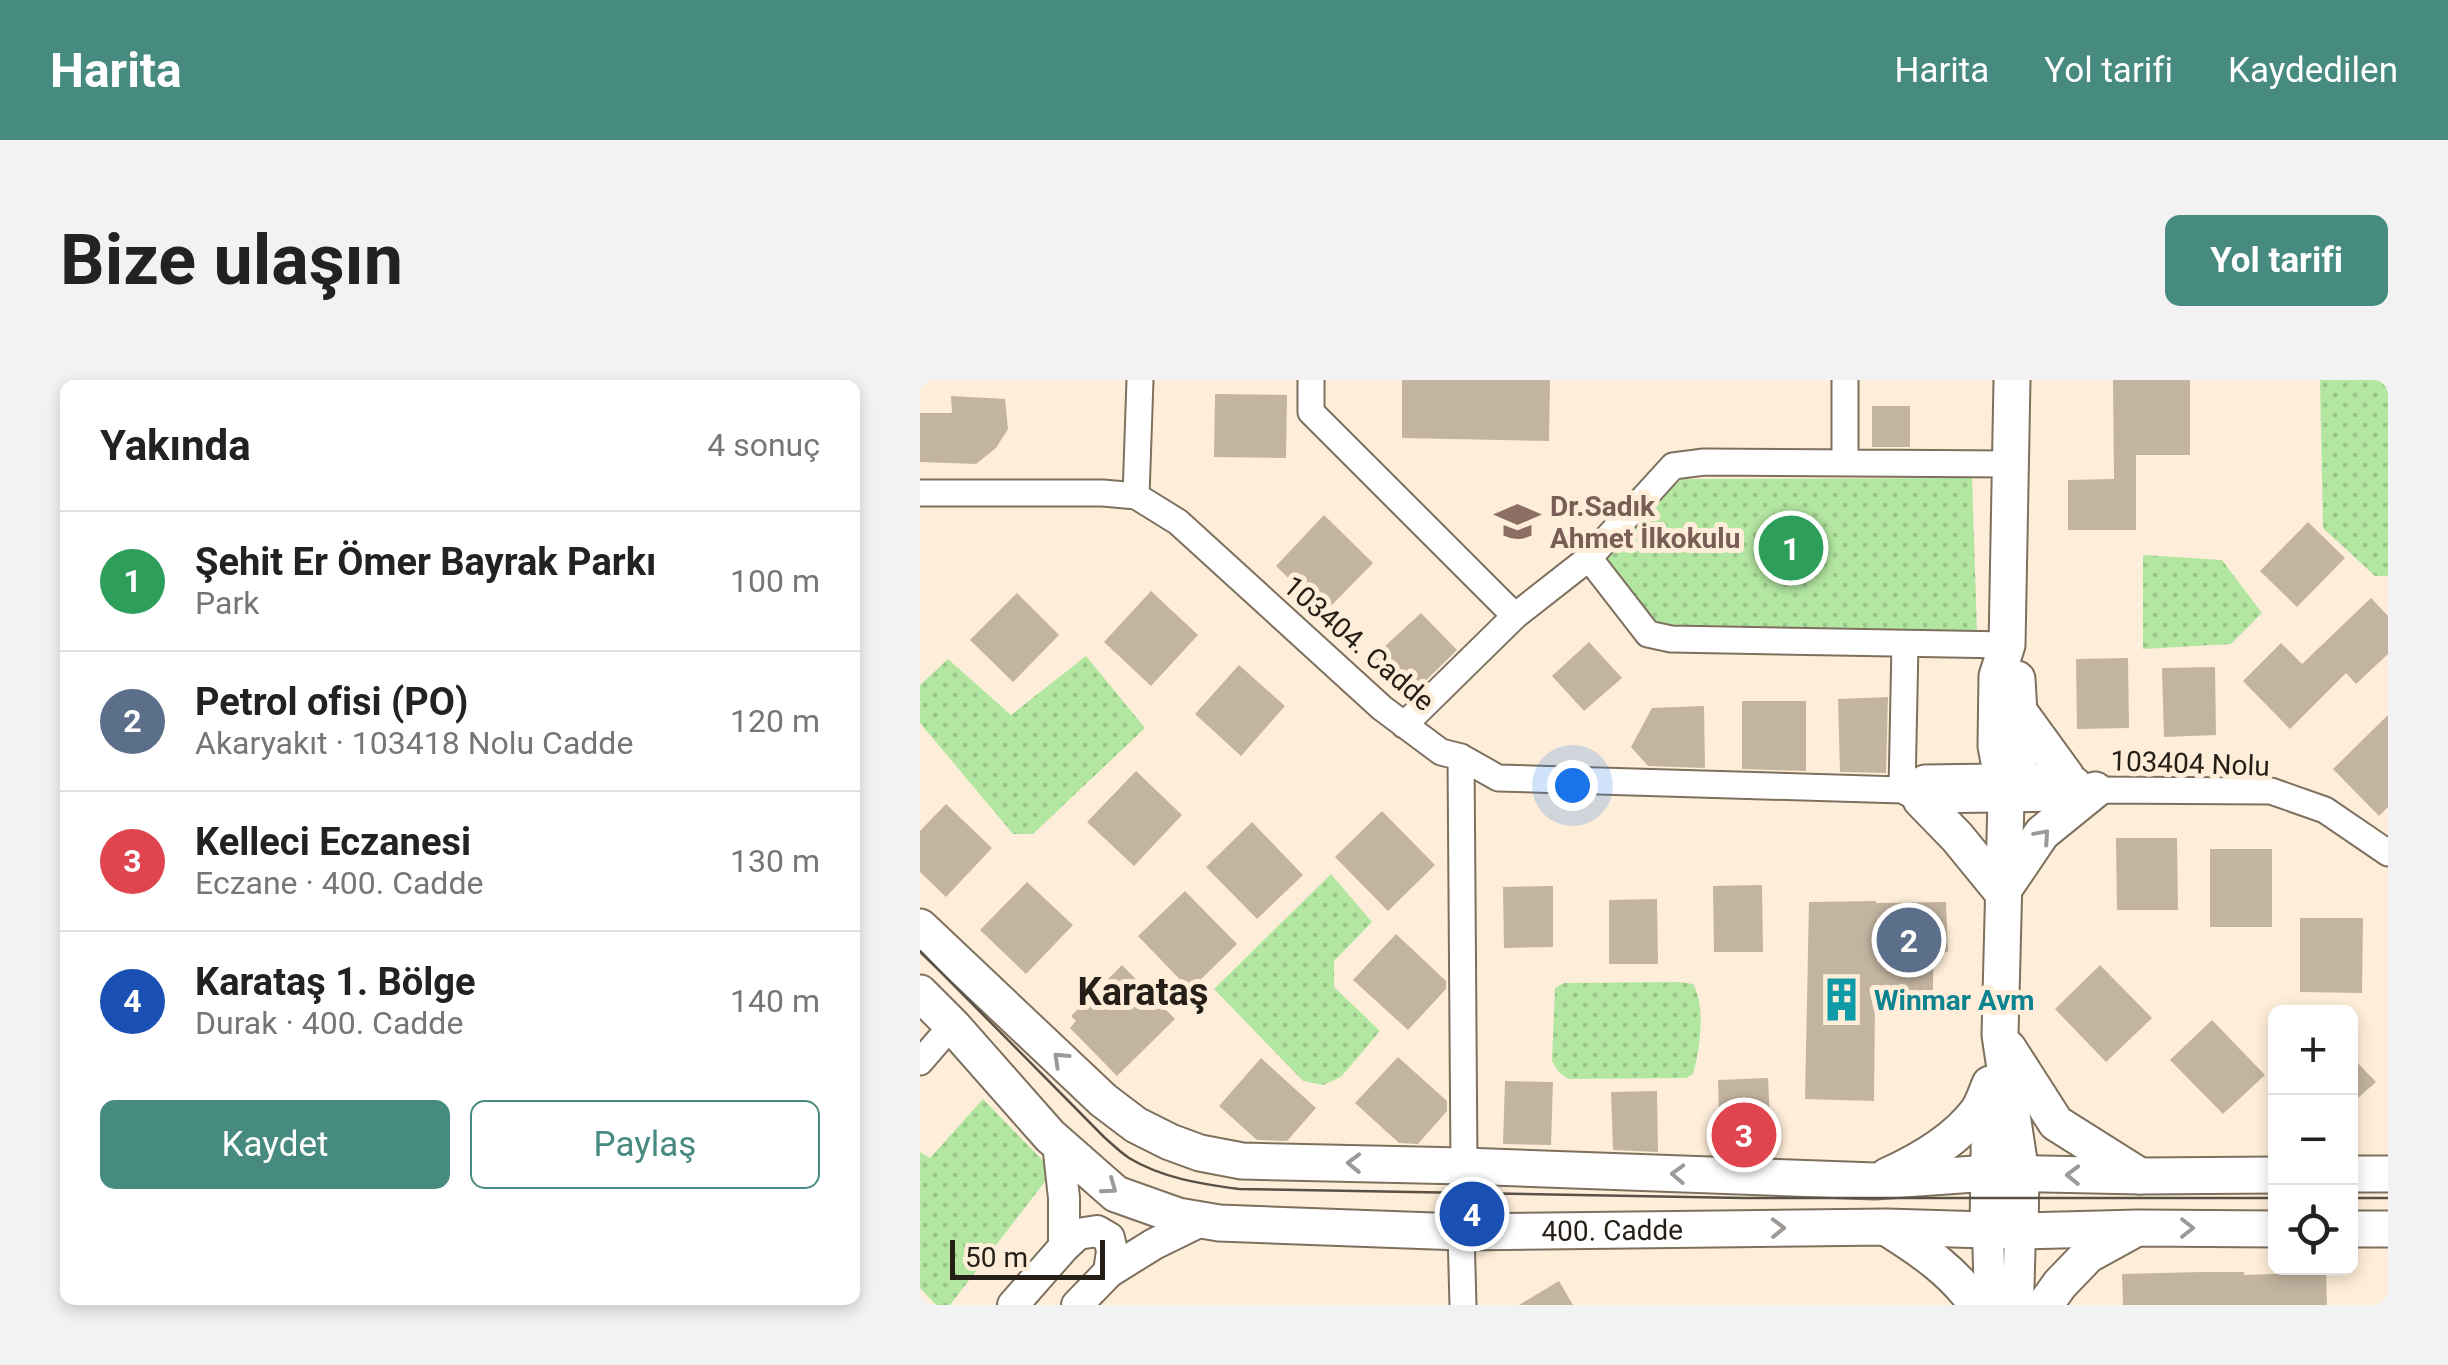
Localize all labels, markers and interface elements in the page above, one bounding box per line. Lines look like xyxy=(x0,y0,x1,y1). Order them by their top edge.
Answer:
text: Harita xyxy=(50,42,182,99)
text: Harita xyxy=(1894,50,1989,91)
text: Yol tarifi xyxy=(2044,50,2173,91)
text: Kaydedilen xyxy=(2228,50,2398,91)
button: Yol tarifi xyxy=(2165,215,2388,306)
text: Bize ulaşın xyxy=(60,219,403,301)
text: Yakında xyxy=(100,421,251,470)
text: 4 sonuç xyxy=(707,426,820,464)
place label: Dr.Sadık Ahmet İlkokulu xyxy=(1550,490,1740,555)
school or university icon: Dr.Sadık Ahmet İlkokulu xyxy=(1493,498,1541,546)
pin: 1 xyxy=(1758,510,1824,586)
text: Şehit Er Ömer Bayrak Parkı xyxy=(195,540,656,584)
text: 1 xyxy=(123,562,142,600)
text: 100 m xyxy=(730,562,820,600)
street label: 103404. Cadde xyxy=(1277,569,1441,718)
text: Park xyxy=(195,584,259,622)
text: Petrol ofisi (PO) xyxy=(195,680,468,724)
text: 2 xyxy=(123,702,142,740)
text: 120 m xyxy=(730,702,820,740)
text: Akaryakıt · 103418 Nolu Cadde xyxy=(195,724,633,762)
street label: 103404 Nolu xyxy=(2110,744,2270,783)
your location xyxy=(1547,760,1598,811)
text: Kelleci Eczanesi xyxy=(195,820,471,864)
one-way arrow xyxy=(2032,829,2050,848)
text: 3 xyxy=(123,842,142,880)
text: 130 m xyxy=(730,842,820,880)
text: Eczane · 400. Cadde xyxy=(195,864,483,902)
pin: 2 xyxy=(1876,902,1942,978)
text: Karataş 1. Bölge xyxy=(195,960,476,1004)
district label: Karataş xyxy=(1078,970,1208,1014)
building icon: Winmar Avm xyxy=(1817,976,1865,1024)
text: 4 xyxy=(123,982,142,1020)
text: 140 m xyxy=(730,982,820,1020)
place label: Winmar Avm xyxy=(1874,984,2035,1017)
text: Durak · 400. Cadde xyxy=(195,1004,463,1042)
map controls xyxy=(2268,1005,2358,1275)
button: + xyxy=(2268,1005,2358,1095)
one-way arrow xyxy=(1053,1053,1072,1071)
button: − xyxy=(2268,1095,2358,1185)
pin: 3 xyxy=(1712,1098,1776,1172)
button: Kaydet xyxy=(100,1100,450,1189)
button: Paylaş xyxy=(470,1100,820,1189)
one-way arrow xyxy=(1345,1153,1361,1174)
one-way arrow xyxy=(1670,1163,1686,1184)
one-way arrow xyxy=(2065,1164,2081,1185)
one-way arrow xyxy=(1099,1175,1118,1193)
pin: 4 xyxy=(1440,1176,1504,1252)
button: locate xyxy=(2268,1185,2358,1275)
street label: 400. Cadde xyxy=(1541,1213,1683,1248)
one-way arrow xyxy=(2180,1217,2196,1239)
one-way arrow xyxy=(1770,1218,1786,1239)
scale bar xyxy=(950,1235,1105,1280)
text: 50 m xyxy=(965,1241,1028,1274)

